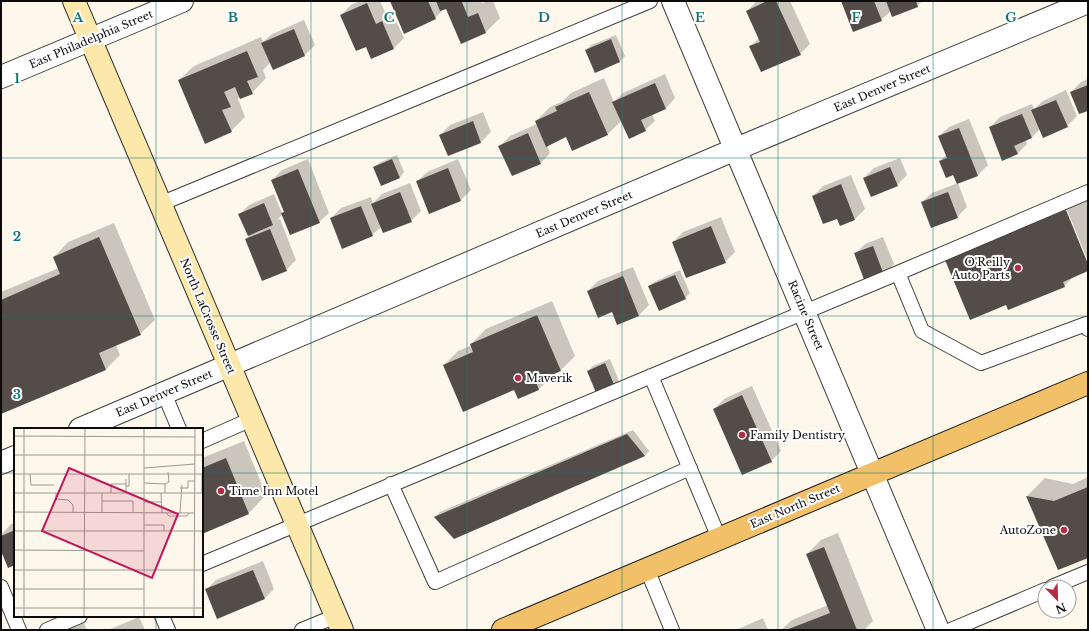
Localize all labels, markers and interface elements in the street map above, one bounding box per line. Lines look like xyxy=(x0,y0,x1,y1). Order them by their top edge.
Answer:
street label: East Philadelphia Street xyxy=(27,6,156,71)
text: A xyxy=(72,9,84,26)
text: B xyxy=(228,9,238,26)
text: C xyxy=(384,9,395,26)
text: D xyxy=(538,9,550,26)
text: E xyxy=(695,9,705,26)
text: F xyxy=(852,9,861,26)
text: G xyxy=(1005,9,1017,26)
street label: East Denver Street xyxy=(832,61,933,115)
text: 1 xyxy=(14,70,20,87)
street label: East Denver Street xyxy=(534,187,635,241)
text: 2 xyxy=(13,228,21,245)
place label: O'Reilly Auto Parts xyxy=(951,255,1010,282)
street label: North LaCrosse Street xyxy=(177,256,239,377)
marker: O'Reilly Auto Parts xyxy=(1013,263,1023,273)
street label: Racine Street xyxy=(785,278,827,353)
street label: East Denver Street xyxy=(114,366,215,420)
place label: Maverik xyxy=(526,371,573,385)
marker: Maverik xyxy=(513,373,523,383)
text: 3 xyxy=(13,386,21,403)
inset map xyxy=(14,428,203,617)
place label: Family Dentistry xyxy=(750,428,845,442)
marker: Family Dentistry xyxy=(737,430,747,440)
street label: East North Street xyxy=(748,480,843,531)
place label: Time Inn Motel xyxy=(229,484,319,498)
marker: Time Inn Motel xyxy=(216,486,226,496)
place label: AutoZone xyxy=(999,523,1056,537)
marker: AutoZone xyxy=(1059,525,1069,535)
north arrow xyxy=(1037,579,1077,619)
text: N xyxy=(1053,600,1068,617)

